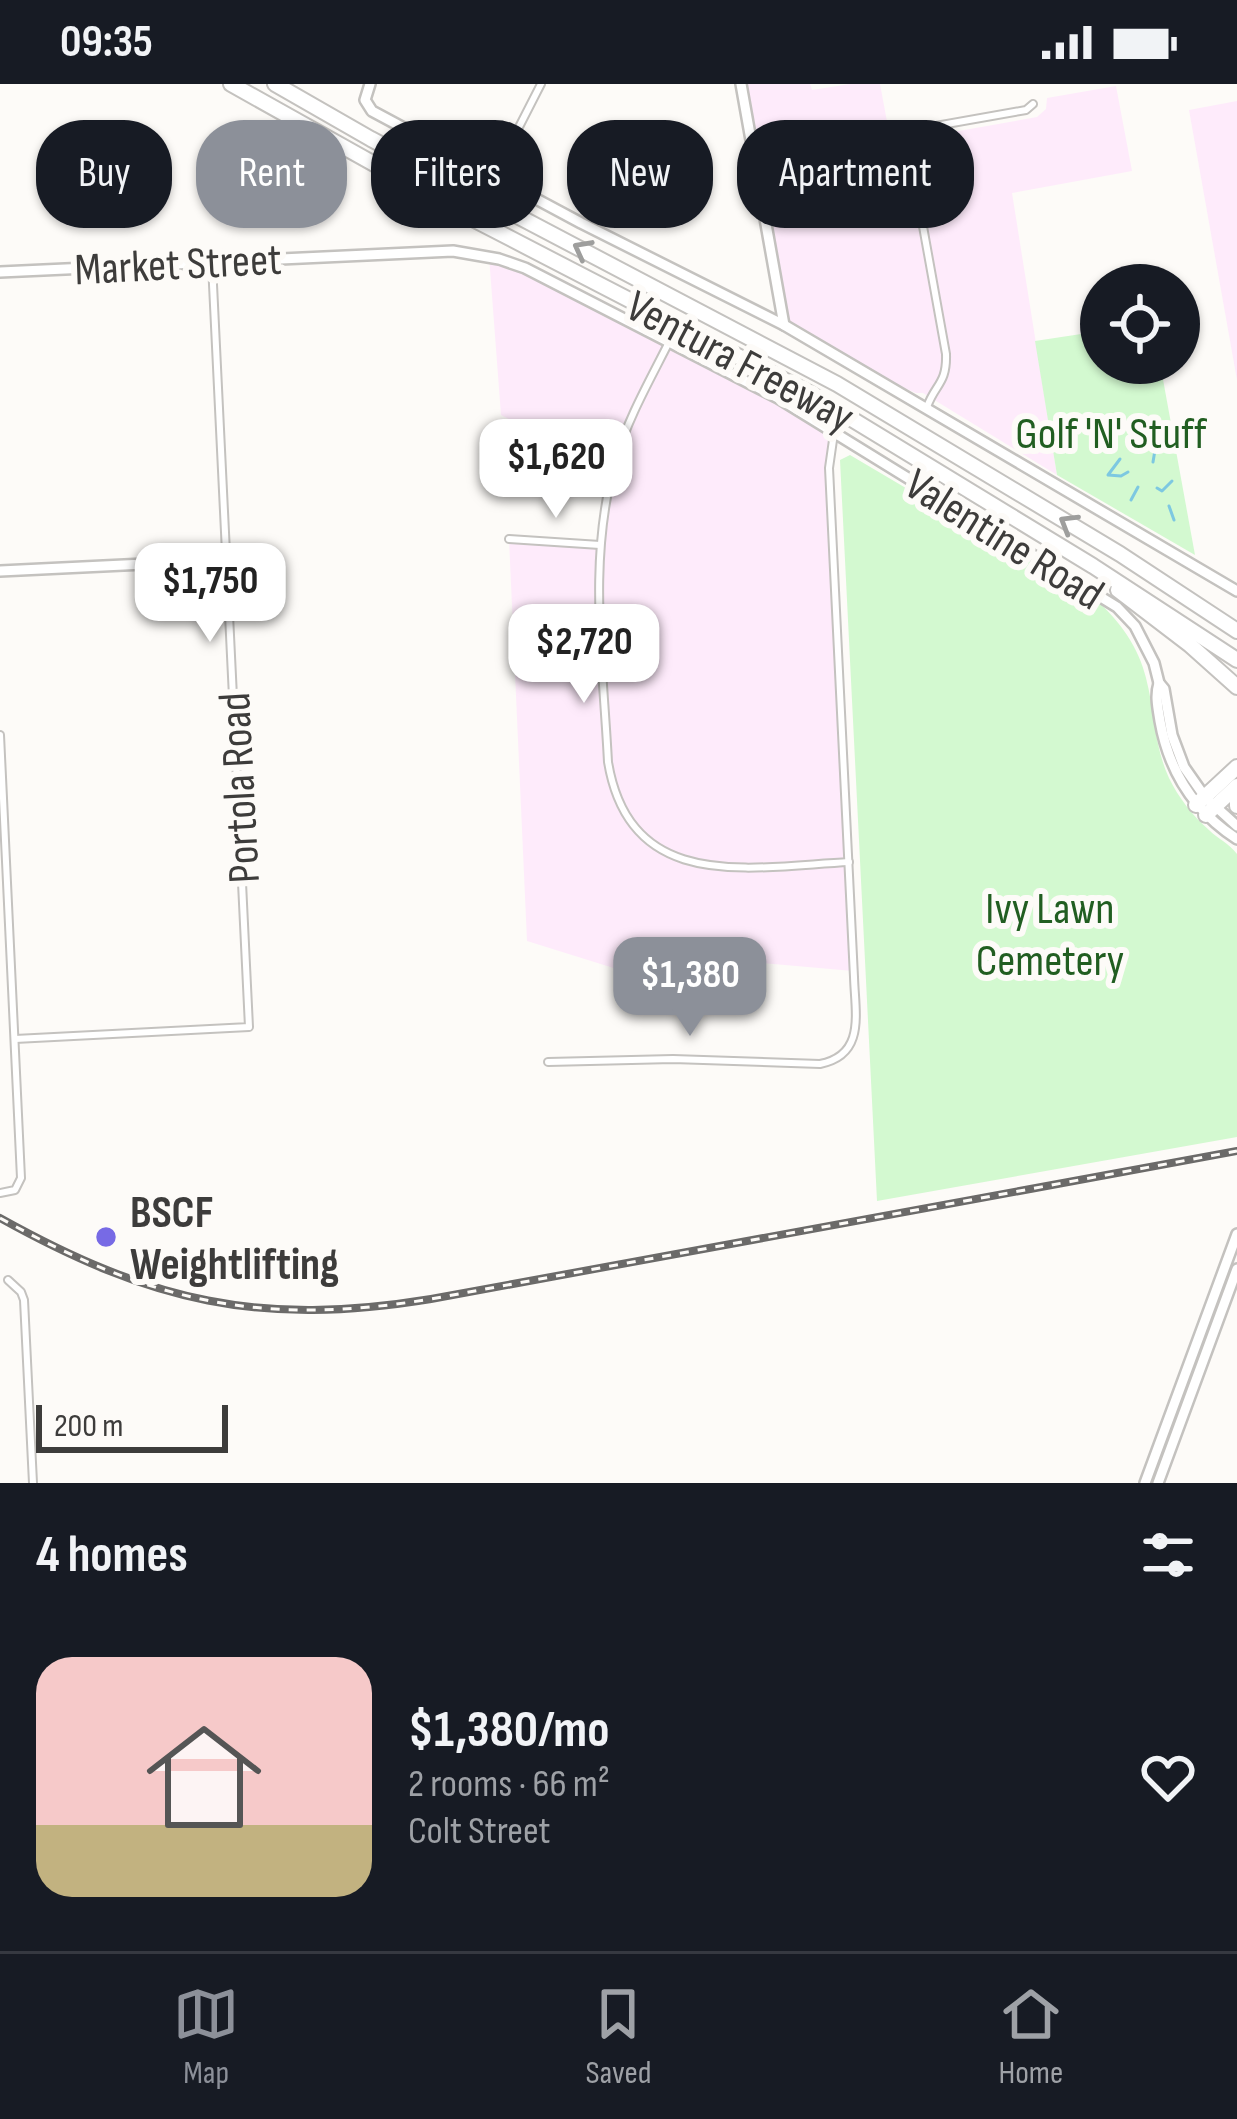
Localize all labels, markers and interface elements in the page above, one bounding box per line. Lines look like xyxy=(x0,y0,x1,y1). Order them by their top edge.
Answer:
text: 09:35 xyxy=(60,15,153,70)
chip: Buy xyxy=(36,120,172,228)
chip: Rent xyxy=(196,120,347,228)
chip: Filters xyxy=(371,120,543,228)
chip: New xyxy=(567,120,713,228)
chip: Apartment xyxy=(737,120,974,228)
street label: Market Street xyxy=(73,233,283,298)
one-way arrow xyxy=(573,240,594,263)
map controls xyxy=(1080,264,1200,384)
button: locate xyxy=(1080,264,1200,384)
street label: Ventura Freeway xyxy=(617,279,863,445)
park label: Golf 'N' Stuff xyxy=(1015,407,1207,462)
pin: $1,620 xyxy=(458,419,654,521)
text: $1,620 xyxy=(506,434,606,481)
street label: Valentine Road xyxy=(894,458,1113,623)
one-way arrow xyxy=(1059,514,1081,537)
pin: $1,750 xyxy=(112,543,308,645)
text: $1,750 xyxy=(162,558,258,605)
pin: $2,720 xyxy=(486,604,682,706)
text: $2,720 xyxy=(535,619,633,666)
street label: Portola Road xyxy=(208,691,273,885)
park label: Ivy Lawn Cemetery xyxy=(976,882,1124,989)
pin: $1,380 xyxy=(592,937,788,1039)
text: $1,380 xyxy=(640,952,740,999)
place label: BSCF Weightlifting xyxy=(130,1186,339,1293)
marker: BSCF Weightlifting xyxy=(93,1224,119,1250)
scale bar xyxy=(36,1399,228,1452)
text: 200 m xyxy=(54,1406,123,1446)
icon: filters xyxy=(1135,1522,1201,1588)
text: 4 homes xyxy=(36,1525,188,1586)
text: $1,380/mo xyxy=(408,1700,609,1761)
icon: home xyxy=(132,1705,276,1849)
icon: heart xyxy=(1135,1744,1201,1810)
text: 2 rooms · 66 m² xyxy=(408,1761,610,1808)
text: Colt Street xyxy=(408,1808,550,1855)
tab: Map xyxy=(173,1981,239,2093)
tab: Saved xyxy=(585,1981,652,2093)
tab: Home xyxy=(998,1981,1064,2093)

